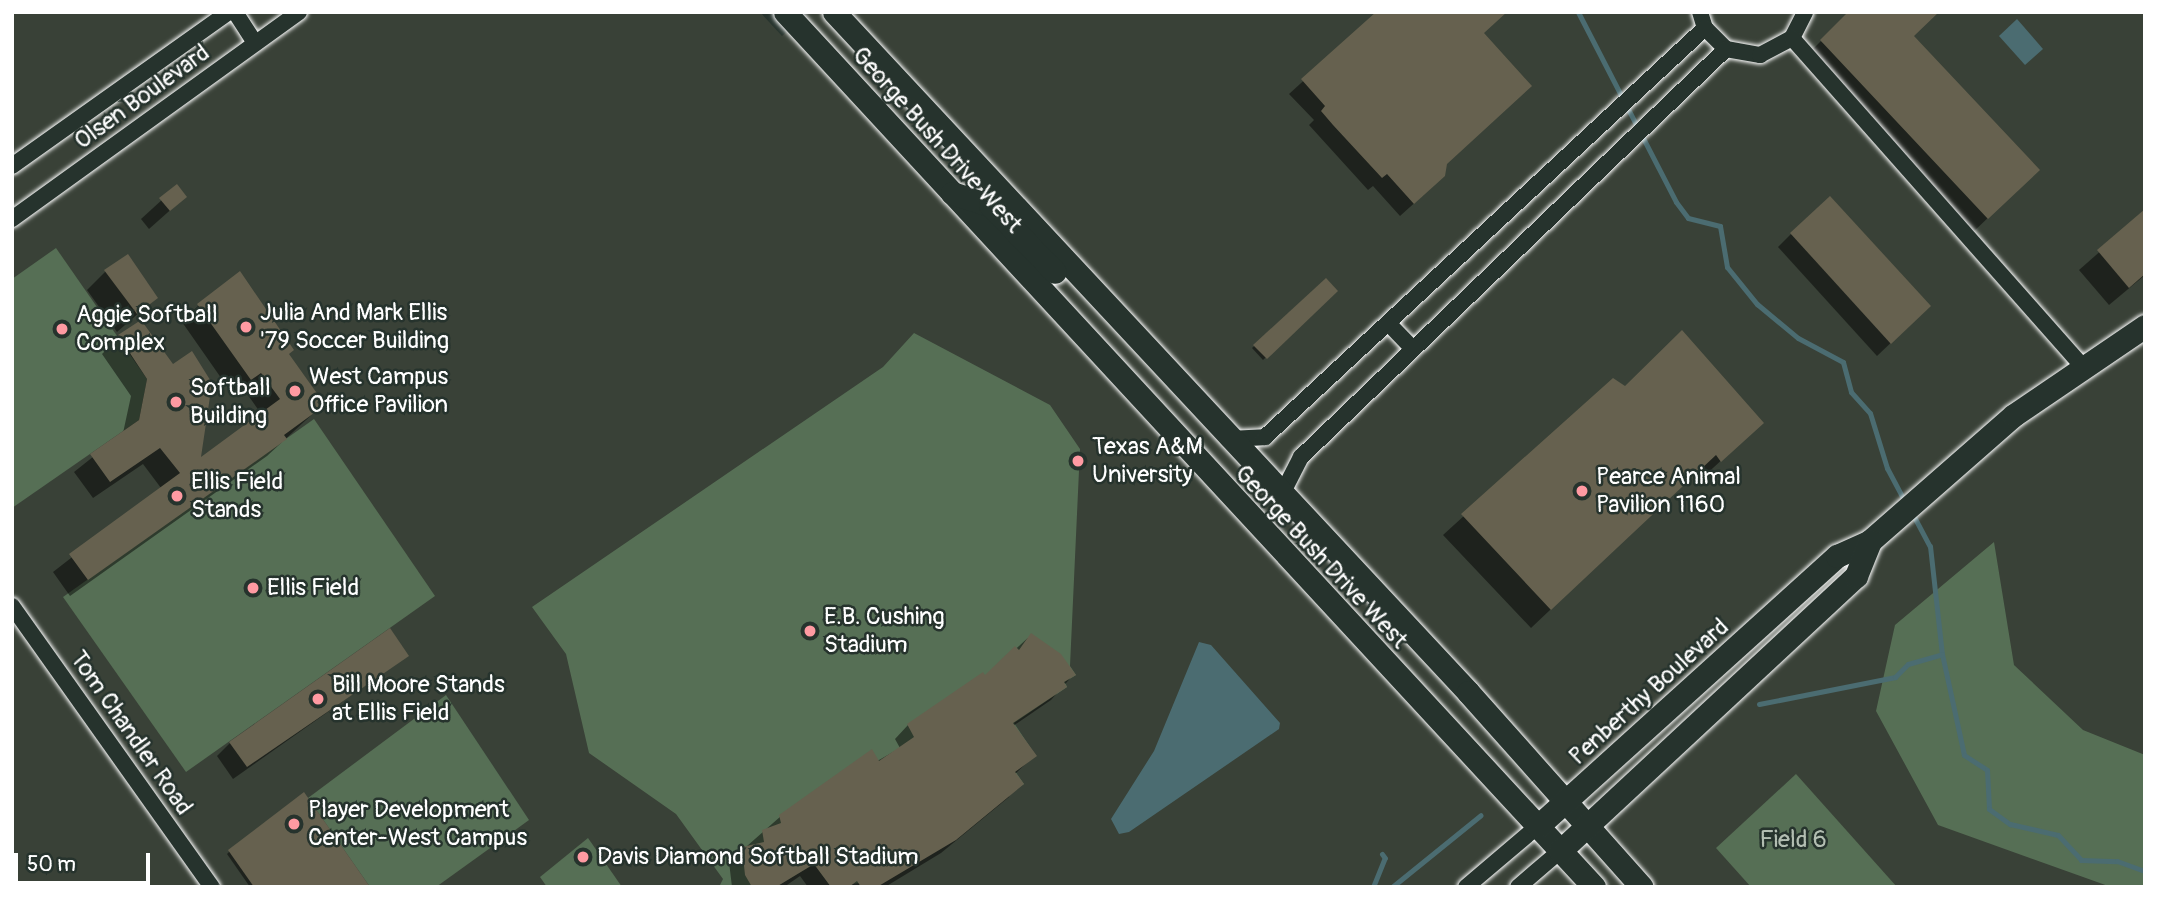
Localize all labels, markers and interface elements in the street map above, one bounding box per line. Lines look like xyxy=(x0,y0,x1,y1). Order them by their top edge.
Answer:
street label: Olsen Boulevard xyxy=(69,38,215,156)
street label: George Bush Drive West xyxy=(846,41,1028,239)
place label: Julia And Mark Ellis '79 Soccer Building xyxy=(260,299,449,355)
place label: Aggie Softball Complex xyxy=(76,301,218,357)
marker: Julia And Mark Ellis '79 Soccer Building xyxy=(238,319,254,335)
marker: Aggie Softball Complex xyxy=(54,321,70,337)
place label: West Campus Office Pavilion xyxy=(309,363,448,419)
place label: Softball Building xyxy=(190,374,271,430)
marker: West Campus Office Pavilion xyxy=(287,383,303,399)
marker: Softball Building xyxy=(168,394,184,410)
place label: Texas A&M University xyxy=(1092,433,1203,489)
marker: Texas A&M University xyxy=(1070,453,1086,469)
street label: George Bush Drive West xyxy=(1229,459,1413,655)
place label: Pearce Animal Pavilion 1160 xyxy=(1596,463,1741,519)
place label: Ellis Field Stands xyxy=(191,468,283,524)
marker: Pearce Animal Pavilion 1160 xyxy=(1574,483,1590,499)
marker: Ellis Field Stands xyxy=(169,488,185,504)
place label: Ellis Field xyxy=(267,574,359,602)
marker: Ellis Field xyxy=(245,580,261,596)
place label: E.B. Cushing Stadium xyxy=(824,603,945,659)
street label: Penberthy Boulevard xyxy=(1563,613,1735,771)
marker: E.B. Cushing Stadium xyxy=(802,623,818,639)
street label: Tom Chandler Road xyxy=(64,645,198,821)
place label: Bill Moore Stands at Ellis Field xyxy=(332,671,505,727)
marker: Bill Moore Stands at Ellis Field xyxy=(310,691,326,707)
place label: Player Development Center-West Campus xyxy=(308,796,527,852)
marker: Player Development Center-West Campus xyxy=(286,816,302,832)
park label: Field 6 xyxy=(1759,826,1827,854)
scale bar xyxy=(18,839,154,883)
place label: Davis Diamond Softball Stadium xyxy=(597,843,919,871)
marker: Davis Diamond Softball Stadium xyxy=(575,849,591,865)
text: 50 m xyxy=(27,851,76,878)

